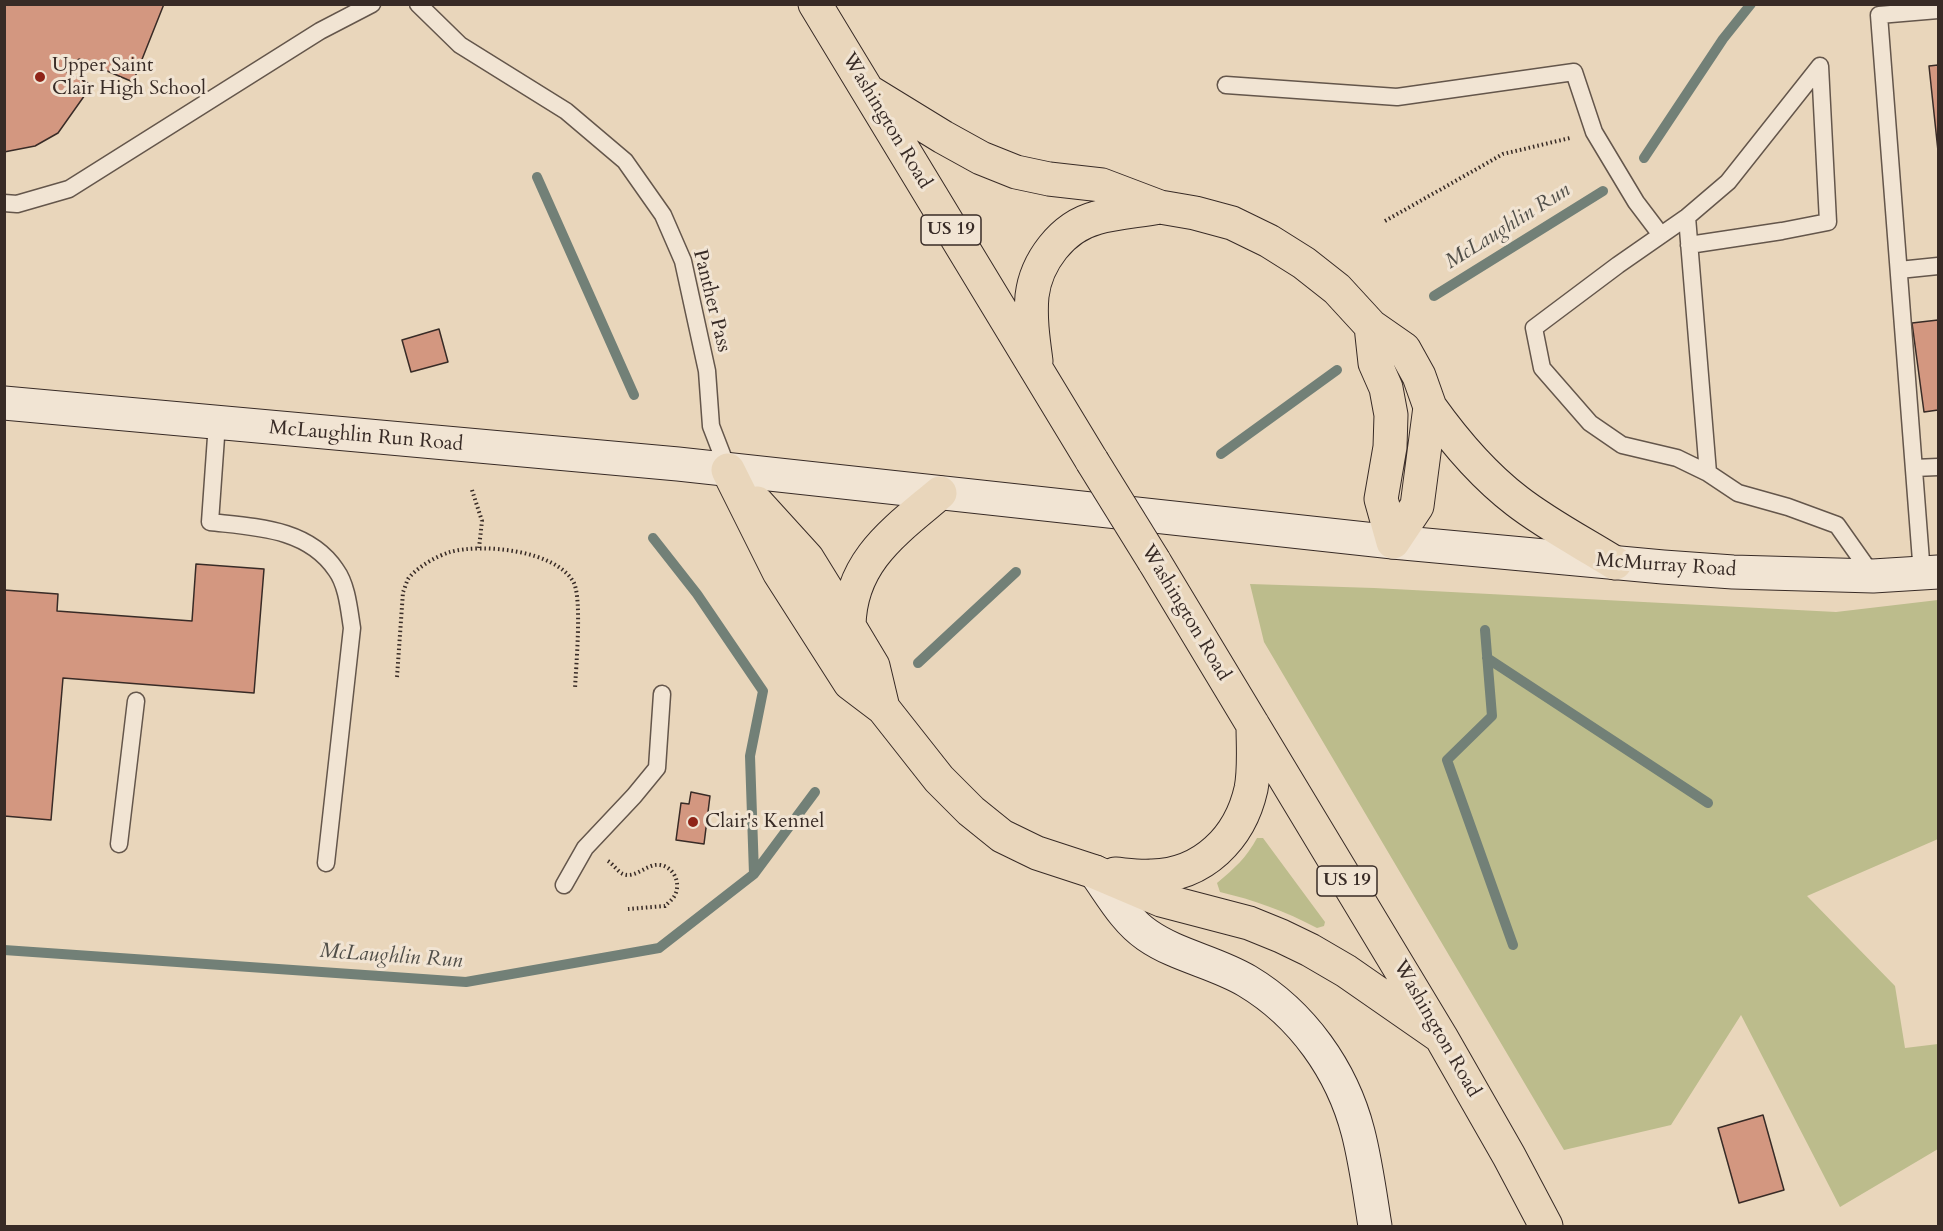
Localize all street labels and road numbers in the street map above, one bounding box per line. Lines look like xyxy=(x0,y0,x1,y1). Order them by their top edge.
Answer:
street label: Washington Road xyxy=(836,49,936,193)
road number: US 19 xyxy=(921,215,981,245)
street label: Panther Pass xyxy=(687,247,735,355)
street label: McLaughlin Run Road xyxy=(268,417,464,457)
street label: Washington Road xyxy=(1135,541,1235,685)
street label: McMurray Road xyxy=(1595,549,1737,583)
road number: US 19 xyxy=(1317,866,1377,896)
street label: Washington Road xyxy=(1387,956,1485,1102)

